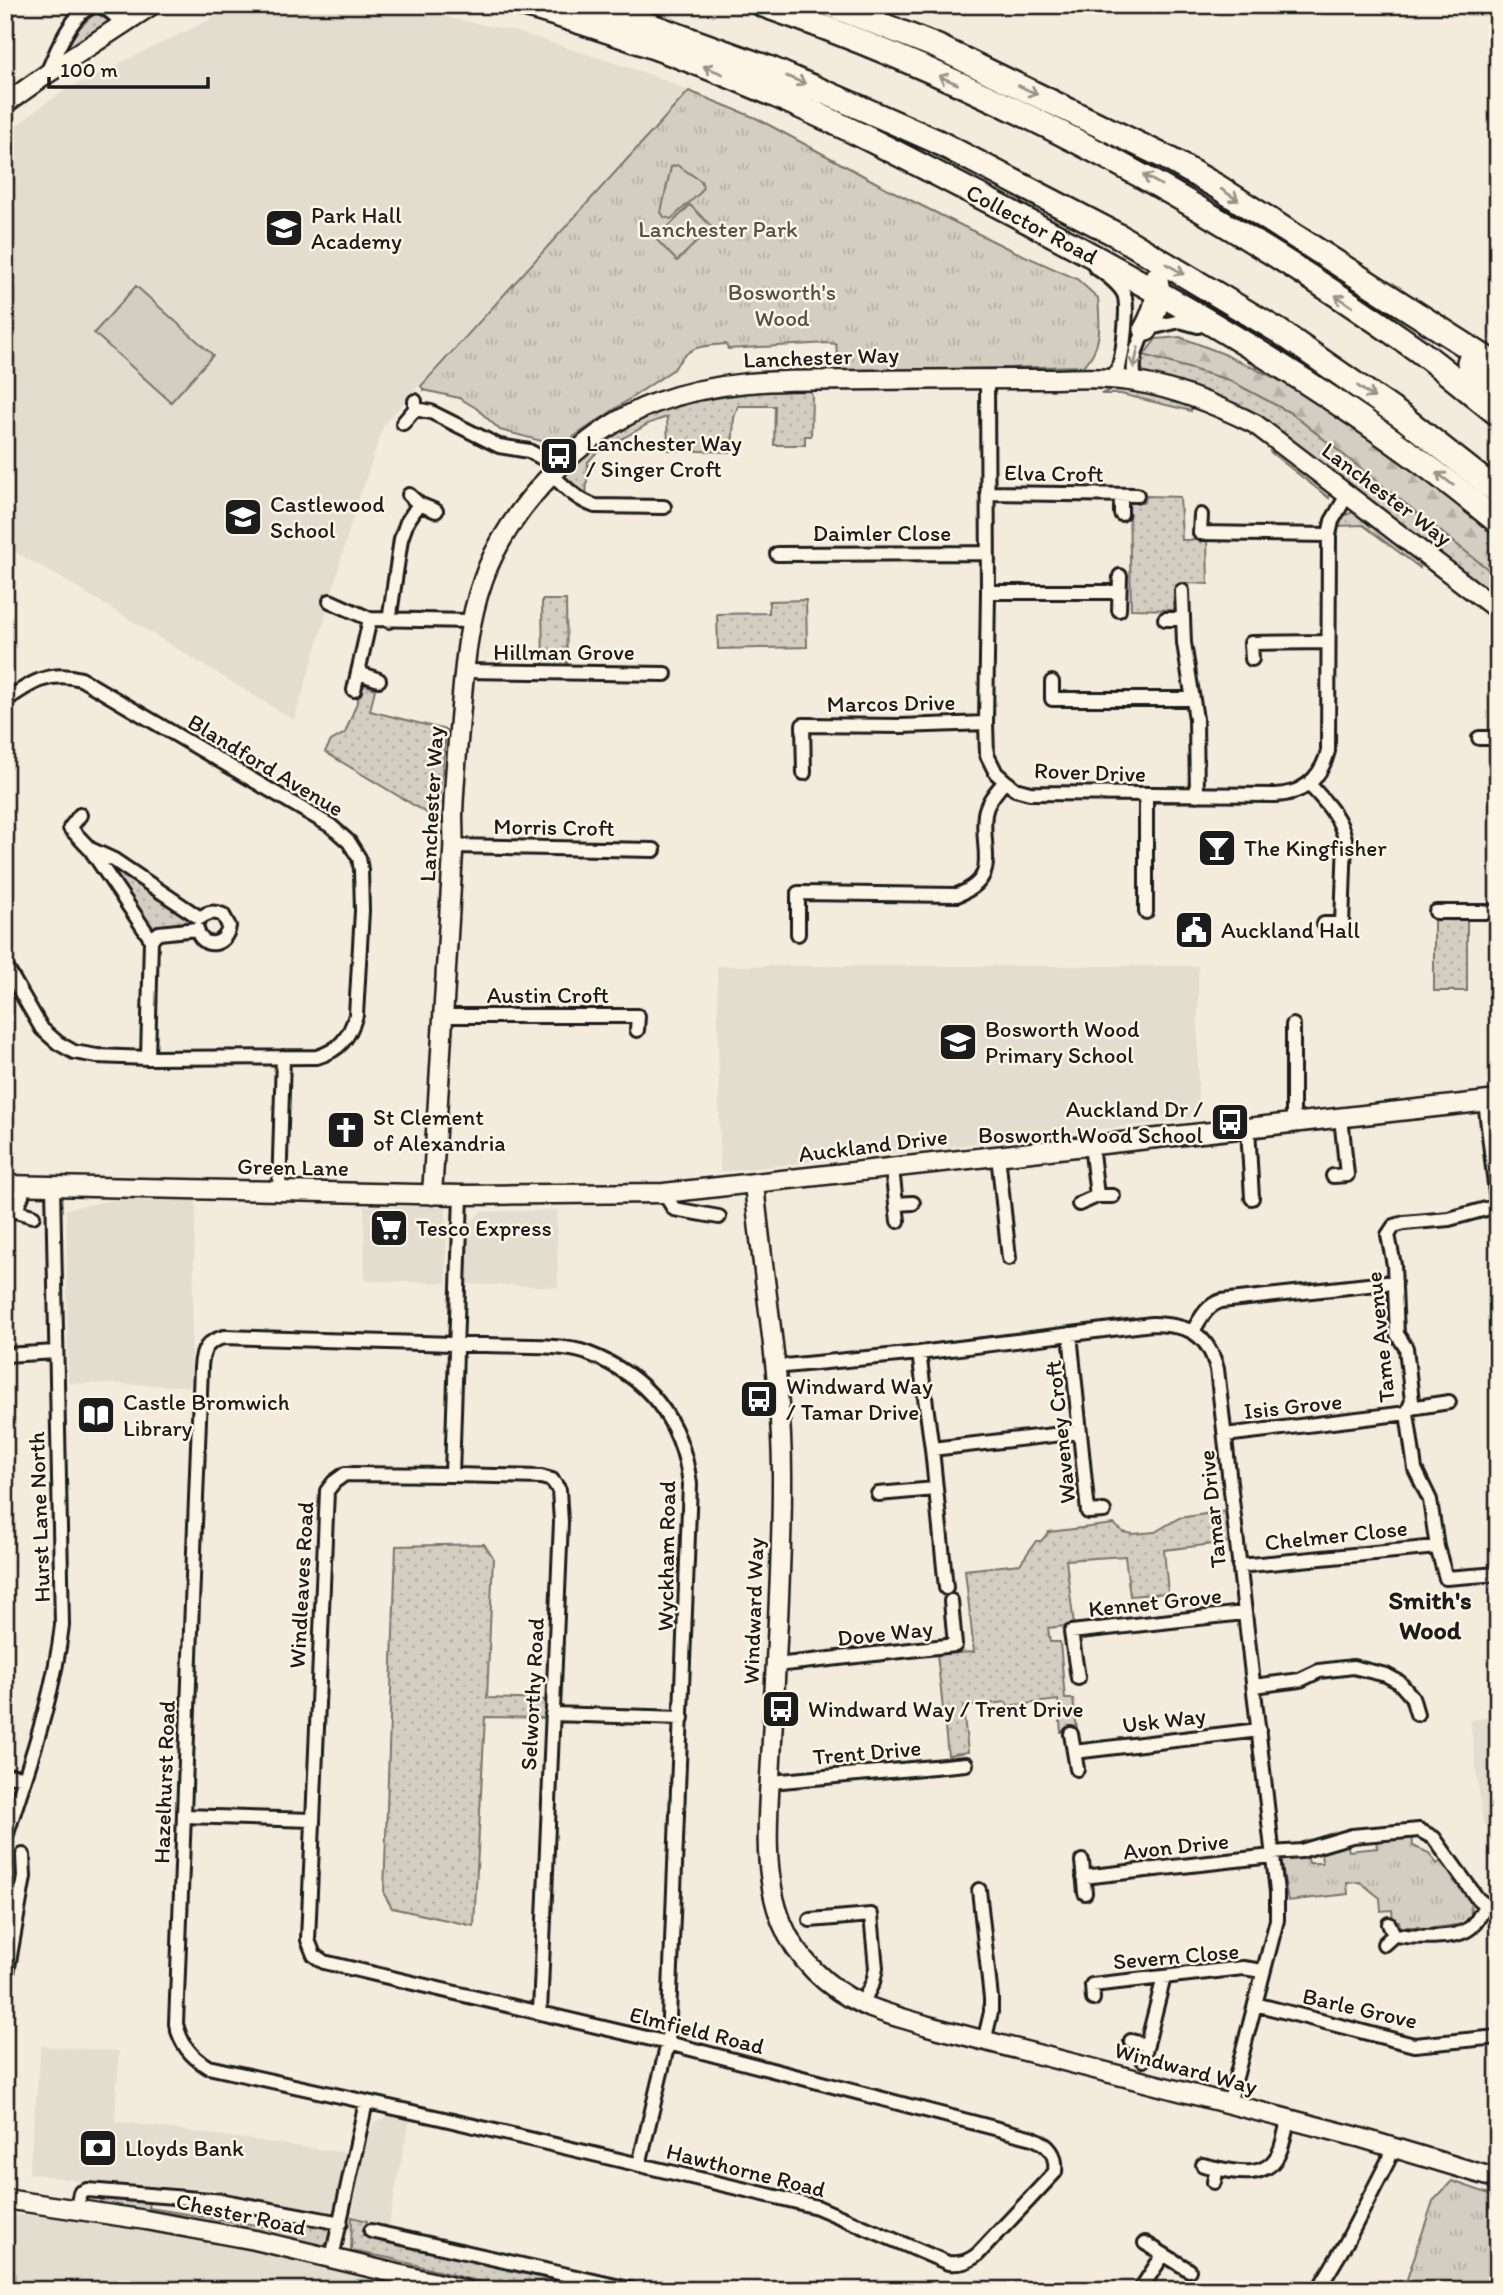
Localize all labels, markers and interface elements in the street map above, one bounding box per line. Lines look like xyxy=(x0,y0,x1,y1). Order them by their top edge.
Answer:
scale bar xyxy=(49,46,208,90)
text: 100 m xyxy=(60,57,118,82)
one-way arrow xyxy=(703,62,725,75)
one-way arrow xyxy=(937,73,959,86)
one-way arrow xyxy=(785,74,807,87)
one-way arrow xyxy=(1017,84,1039,97)
one-way arrow xyxy=(1142,173,1162,187)
street label: Collector Road xyxy=(961,178,1103,271)
one-way arrow xyxy=(1220,188,1240,202)
place label: Park Hall Academy xyxy=(311,201,402,255)
school or university icon: Park Hall Academy xyxy=(263,207,305,249)
park label: Lanchester Park xyxy=(638,215,798,243)
one-way arrow xyxy=(1164,263,1185,276)
park label: Bosworth's Wood xyxy=(728,278,836,332)
one-way arrow xyxy=(1335,293,1355,307)
street label: Lanchester Way xyxy=(743,340,900,374)
one-way arrow xyxy=(1128,346,1142,369)
one-way arrow xyxy=(1356,385,1375,399)
place label: Lanchester Way / Singer Croft xyxy=(586,429,742,483)
bus stop icon: Lanchester Way / Singer Croft xyxy=(538,435,580,477)
street label: Lanchester Way xyxy=(1316,436,1458,552)
street label: Elva Croft xyxy=(1004,458,1104,488)
one-way arrow xyxy=(1436,471,1454,486)
place label: Castlewood School xyxy=(270,490,384,544)
school or university icon: Castlewood School xyxy=(222,496,264,538)
street label: Daimler Close xyxy=(813,519,951,547)
street label: Hillman Grove xyxy=(493,638,635,666)
street label: Marcos Drive xyxy=(826,688,956,718)
street label: Blandford Avenue xyxy=(183,707,349,823)
street label: Lanchester Way xyxy=(413,725,449,883)
street label: Rover Drive xyxy=(1033,756,1147,788)
street label: Morris Croft xyxy=(493,812,615,842)
bar icon: The Kingfisher xyxy=(1196,827,1238,869)
place label: The Kingfisher xyxy=(1244,834,1387,862)
public building icon: Auckland Hall xyxy=(1173,909,1215,951)
place label: Auckland Hall xyxy=(1221,916,1360,944)
street label: Austin Croft xyxy=(487,981,609,1009)
place label: Bosworth Wood Primary School xyxy=(985,1015,1140,1069)
school or university icon: Bosworth Wood Primary School xyxy=(937,1021,979,1063)
place label: Auckland Dr / Bosworth Wood School xyxy=(978,1095,1203,1149)
bus stop icon: Auckland Dr / Bosworth Wood School xyxy=(1209,1101,1251,1143)
place label: St Clement of Alexandria xyxy=(373,1103,506,1157)
church icon: St Clement of Alexandria xyxy=(325,1109,367,1151)
street label: Auckland Drive xyxy=(797,1122,949,1168)
street label: Green Lane xyxy=(237,1152,349,1182)
supermarket icon: Tesco Express xyxy=(368,1207,410,1249)
place label: Tesco Express xyxy=(416,1214,552,1242)
street label: Tame Avenue xyxy=(1359,1270,1401,1404)
street label: Waveney Croft xyxy=(1039,1359,1081,1505)
place label: Windward Way / Tamar Drive xyxy=(786,1372,933,1426)
bus stop icon: Windward Way / Tamar Drive xyxy=(738,1378,780,1420)
street label: Isis Grove xyxy=(1243,1387,1343,1425)
place label: Castle Bromwich Library xyxy=(123,1388,290,1442)
library icon: Castle Bromwich Library xyxy=(75,1394,117,1436)
street label: Hurst Lane North xyxy=(22,1430,56,1603)
street label: Tamar Drive xyxy=(1192,1449,1232,1569)
street label: Wyckham Road xyxy=(651,1480,681,1632)
street label: Windleaves Road xyxy=(283,1500,319,1669)
street label: Chelmer Close xyxy=(1263,1514,1409,1556)
street label: Windward Way xyxy=(736,1537,770,1685)
street label: Kennet Grove xyxy=(1087,1581,1223,1623)
district label: Smith's Wood xyxy=(1388,1584,1472,1646)
street label: Dove Way xyxy=(836,1614,934,1652)
street label: Selworthy Road xyxy=(514,1617,550,1771)
bus stop icon: Windward Way / Trent Drive xyxy=(760,1688,802,1730)
place label: Windward Way / Trent Drive xyxy=(808,1695,1084,1723)
street label: Hazelhurst Road xyxy=(147,1699,181,1864)
street label: Usk Way xyxy=(1121,1701,1207,1739)
street label: Trent Drive xyxy=(812,1733,922,1771)
street label: Avon Drive xyxy=(1122,1827,1230,1865)
street label: Severn Close xyxy=(1112,1937,1240,1975)
street label: Barle Grove xyxy=(1300,1981,1420,2035)
street label: Elmfield Road xyxy=(627,2000,767,2060)
street label: Windward Way xyxy=(1111,2035,1261,2101)
bank icon: Lloyds Bank xyxy=(77,2127,119,2169)
place label: Lloyds Bank xyxy=(125,2134,244,2162)
street label: Hawthorne Road xyxy=(663,2137,829,2203)
street label: Chester Road xyxy=(173,2187,309,2241)

